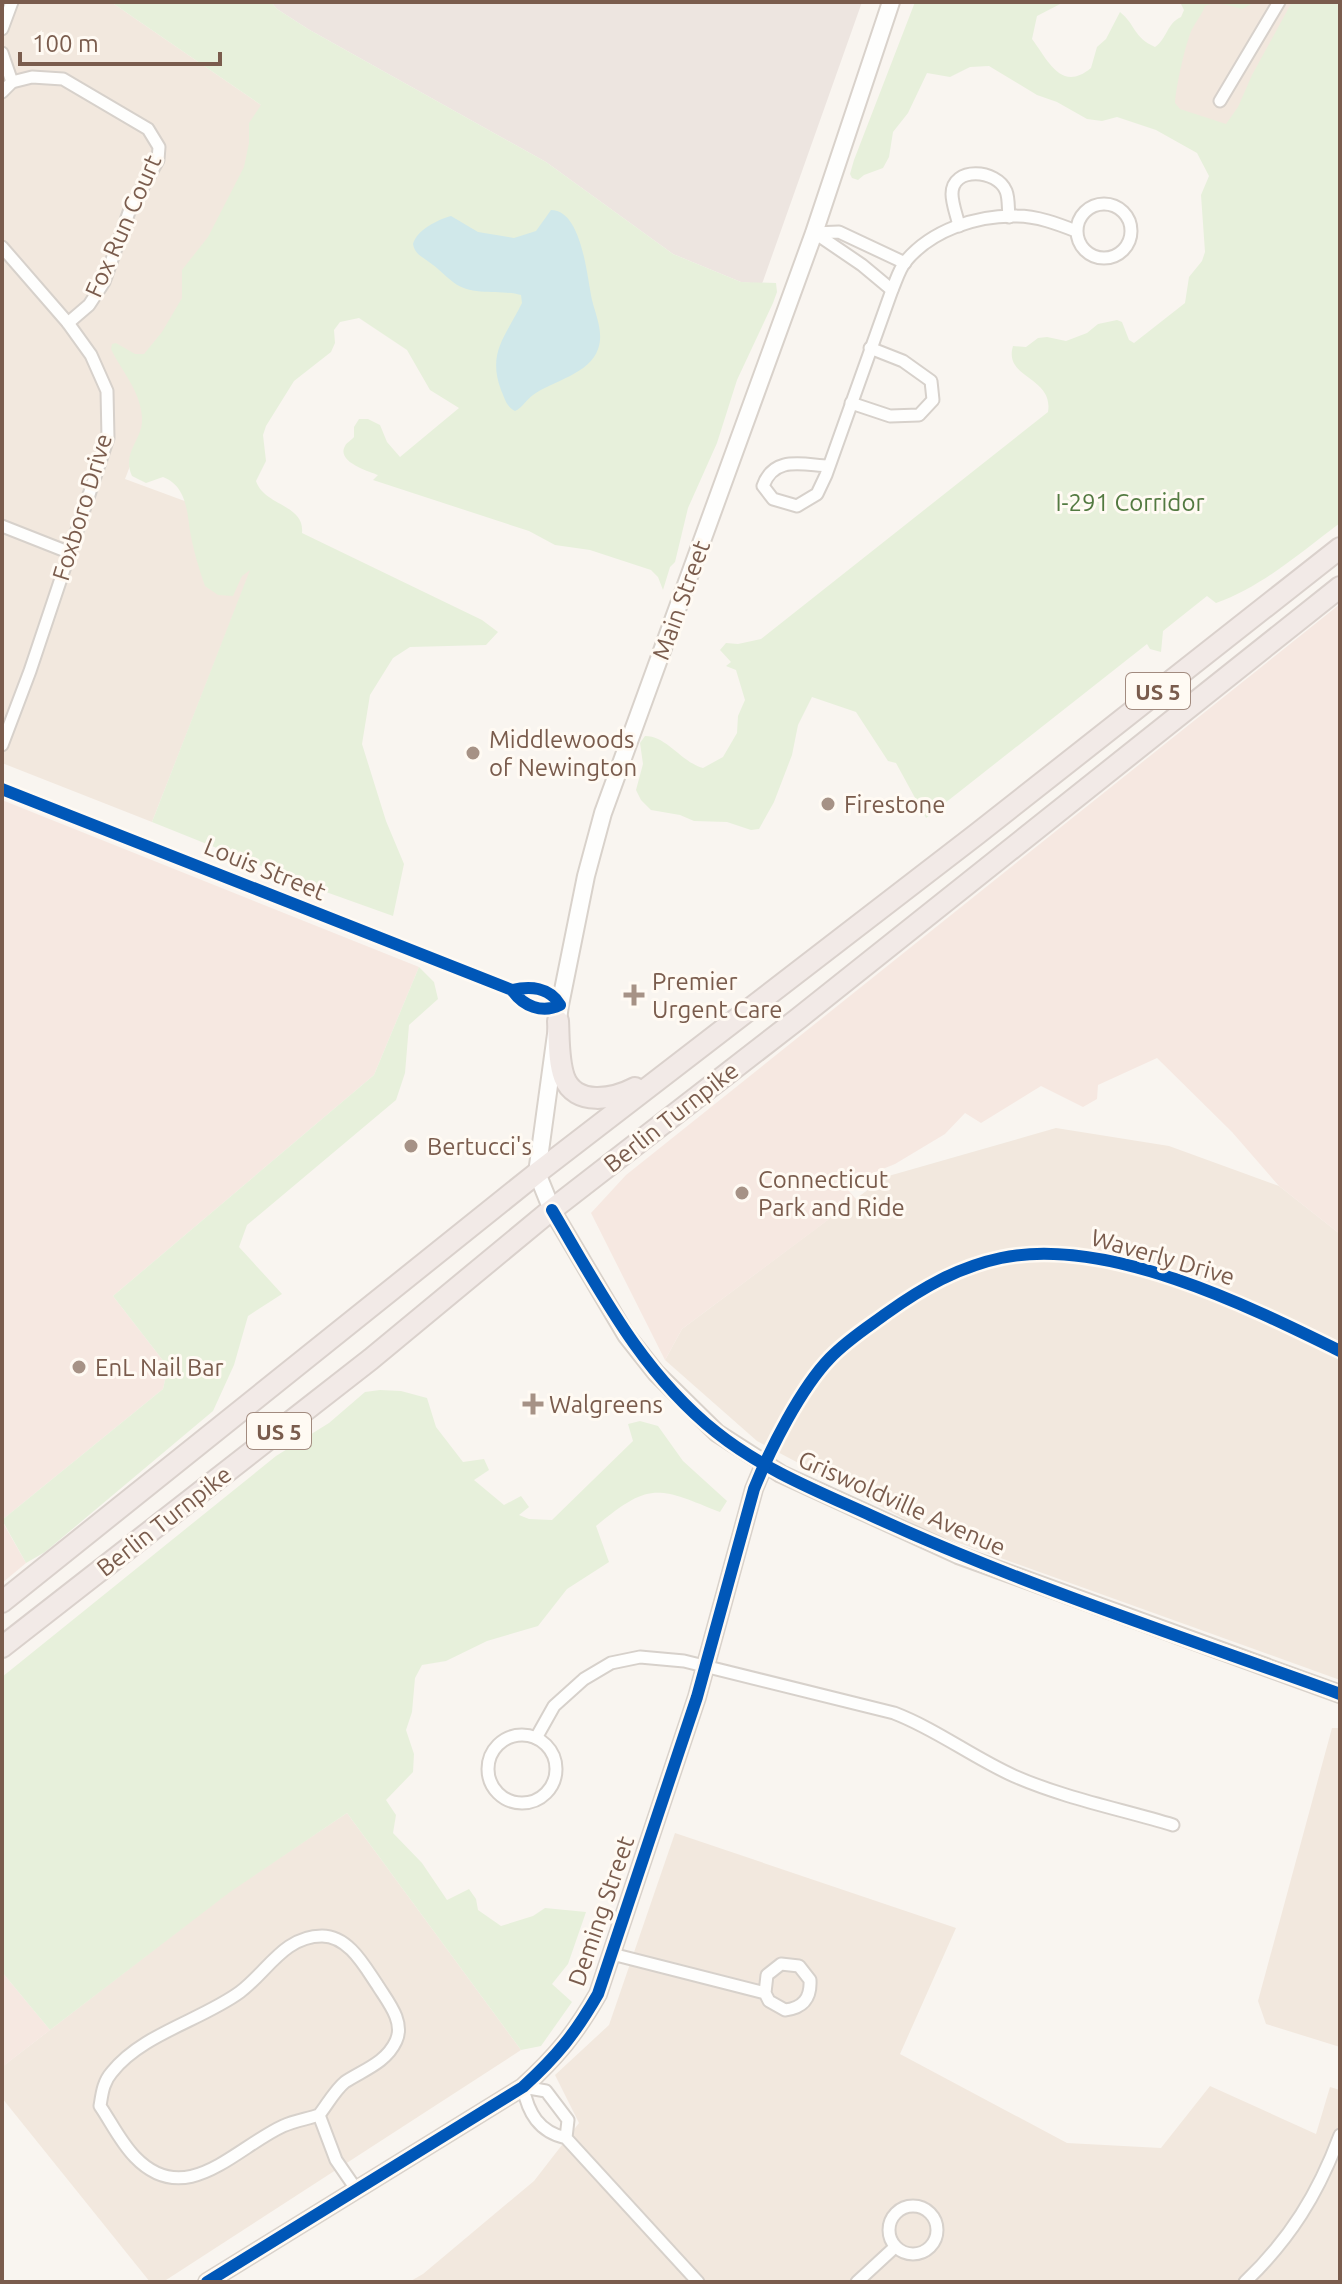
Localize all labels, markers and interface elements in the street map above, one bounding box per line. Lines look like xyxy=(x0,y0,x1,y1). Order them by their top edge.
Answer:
scale bar xyxy=(20,16,220,66)
text: 100 m xyxy=(32,30,99,57)
street label: Fox Run Court xyxy=(80,150,167,301)
street label: Foxboro Drive xyxy=(47,430,117,584)
park label: I-291 Corridor xyxy=(1055,489,1205,516)
street label: Main Street xyxy=(647,536,715,663)
road number: US 5 xyxy=(1126,673,1190,709)
place label: Middlewoods of Newington xyxy=(489,726,637,781)
marker: Middlewoods of Newington xyxy=(464,744,482,762)
place label: Firestone xyxy=(844,791,946,818)
marker: Firestone xyxy=(819,795,837,813)
street label: Louis Street xyxy=(200,832,330,906)
place label: Premier Urgent Care xyxy=(652,968,783,1023)
marker: Premier Urgent Care xyxy=(623,984,645,1006)
street label: Berlin Turnpike xyxy=(598,1056,744,1178)
place label: Bertucci's xyxy=(427,1133,532,1160)
marker: Bertucci's xyxy=(402,1137,420,1155)
place label: Connecticut Park and Ride xyxy=(758,1166,905,1221)
marker: Connecticut Park and Ride xyxy=(733,1184,751,1202)
street label: Waverly Drive xyxy=(1088,1224,1238,1290)
place label: EnL Nail Bar xyxy=(95,1354,224,1381)
marker: EnL Nail Bar xyxy=(70,1358,88,1376)
place label: Walgreens xyxy=(549,1391,663,1418)
marker: Walgreens xyxy=(524,1395,542,1413)
road number: US 5 xyxy=(247,1413,311,1449)
street label: Griswoldville Avenue xyxy=(794,1445,1010,1561)
street label: Berlin Turnpike xyxy=(91,1460,237,1582)
street label: Deming Street xyxy=(563,1832,639,1990)

